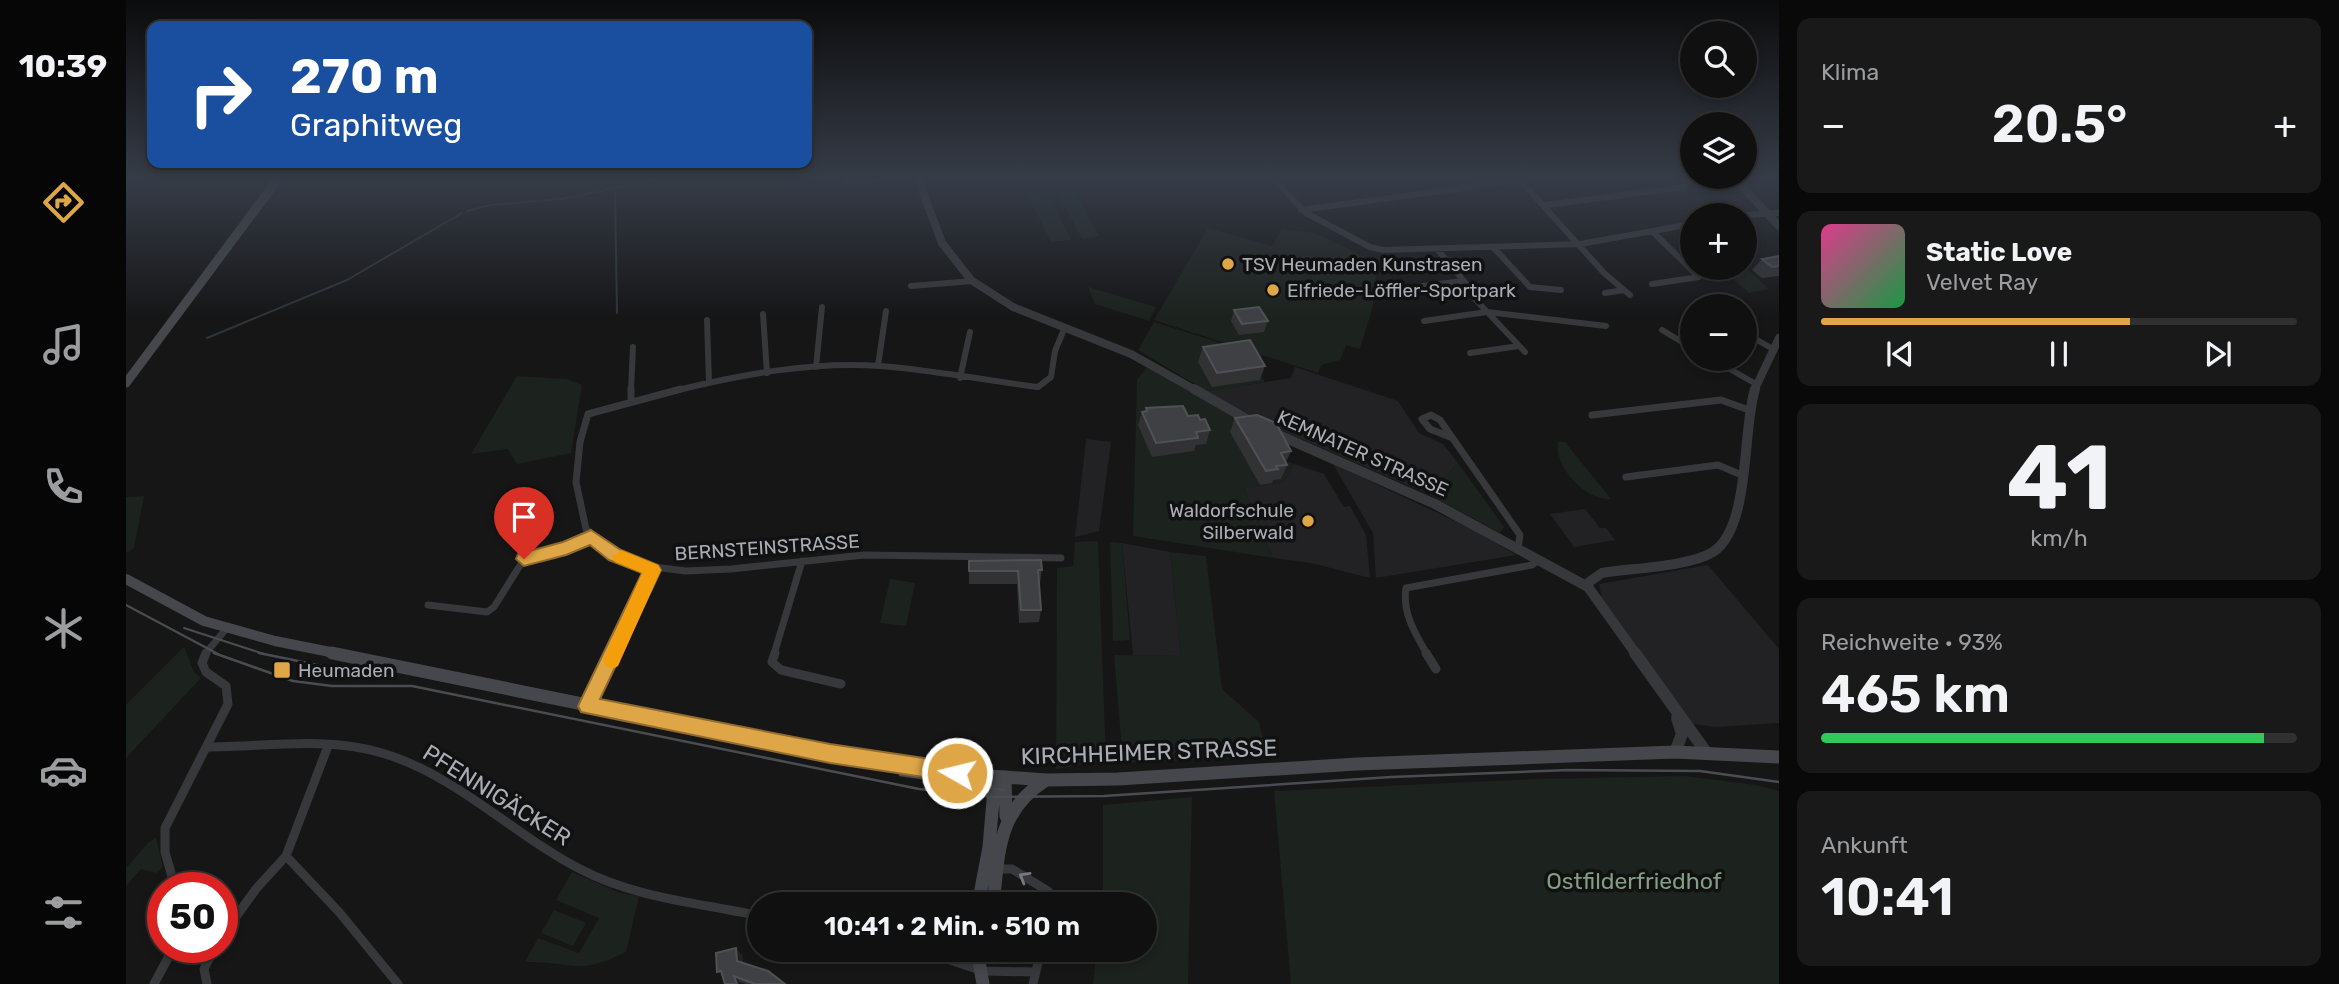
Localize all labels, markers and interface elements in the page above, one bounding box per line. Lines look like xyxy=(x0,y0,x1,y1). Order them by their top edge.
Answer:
map controls xyxy=(1680,21,1757,371)
button: search xyxy=(1680,21,1757,98)
text: 10:39 xyxy=(19,47,107,85)
text: 270 m xyxy=(290,47,439,105)
icon: right xyxy=(175,49,266,140)
text: Klima xyxy=(1821,58,1879,86)
text: 20.5° xyxy=(1992,93,2127,155)
text: − xyxy=(1821,102,1846,148)
text: + xyxy=(2273,102,2297,148)
text: Graphitweg xyxy=(290,106,462,144)
button: layers xyxy=(1680,112,1757,189)
icon: directions xyxy=(39,178,88,227)
button: + xyxy=(1680,203,1757,280)
text: Static Love xyxy=(1926,237,2072,268)
place label: TSV Heumaden Kunstrasen xyxy=(1242,253,1482,276)
marker: TSV Heumaden Kunstrasen xyxy=(1220,256,1236,272)
text: Velvet Ray xyxy=(1926,268,2038,296)
place label: Elfriede-Löffler-Sportpark xyxy=(1287,279,1516,302)
marker: Elfriede-Löffler-Sportpark xyxy=(1265,282,1281,298)
button: − xyxy=(1680,294,1757,371)
icon: music xyxy=(39,320,88,369)
icon: previous xyxy=(1881,335,1919,373)
icon: pause xyxy=(2040,335,2078,373)
icon: next xyxy=(2199,335,2237,373)
street label: KEMNATER STRASSE xyxy=(1274,405,1452,502)
text: 41 xyxy=(2006,424,2112,532)
icon: phone xyxy=(39,462,88,511)
pin xyxy=(494,487,554,559)
icon: arrive xyxy=(505,498,543,536)
place label: Waldorfschule Silberwald xyxy=(1169,499,1294,544)
marker: Waldorfschule Silberwald xyxy=(1300,513,1316,529)
text: km/h xyxy=(2030,524,2088,552)
street label: BERNSTEINSTRASSE xyxy=(674,530,860,565)
icon: climate xyxy=(39,604,88,653)
text: Reichweite · 93% xyxy=(1821,628,2003,656)
place label: Heumaden xyxy=(298,659,394,682)
marker: Heumaden xyxy=(272,660,292,680)
text: 465 km xyxy=(1821,663,2010,725)
street label: KIRCHHEIMER STRASSE xyxy=(1020,734,1278,770)
position arrow xyxy=(920,736,994,810)
street label: PFENNIGÄCKER xyxy=(418,738,576,852)
icon: car xyxy=(39,746,88,795)
text: Ankunft xyxy=(1821,831,1908,859)
text: 10:41 xyxy=(1821,866,1954,928)
park label: Ostfilderfriedhof xyxy=(1546,867,1722,895)
speed limit sign: 50 xyxy=(147,872,238,963)
one-way arrow xyxy=(1019,872,1032,885)
icon: filters xyxy=(39,888,88,937)
text: 10:41 · 2 Min. · 510 m xyxy=(824,911,1080,942)

